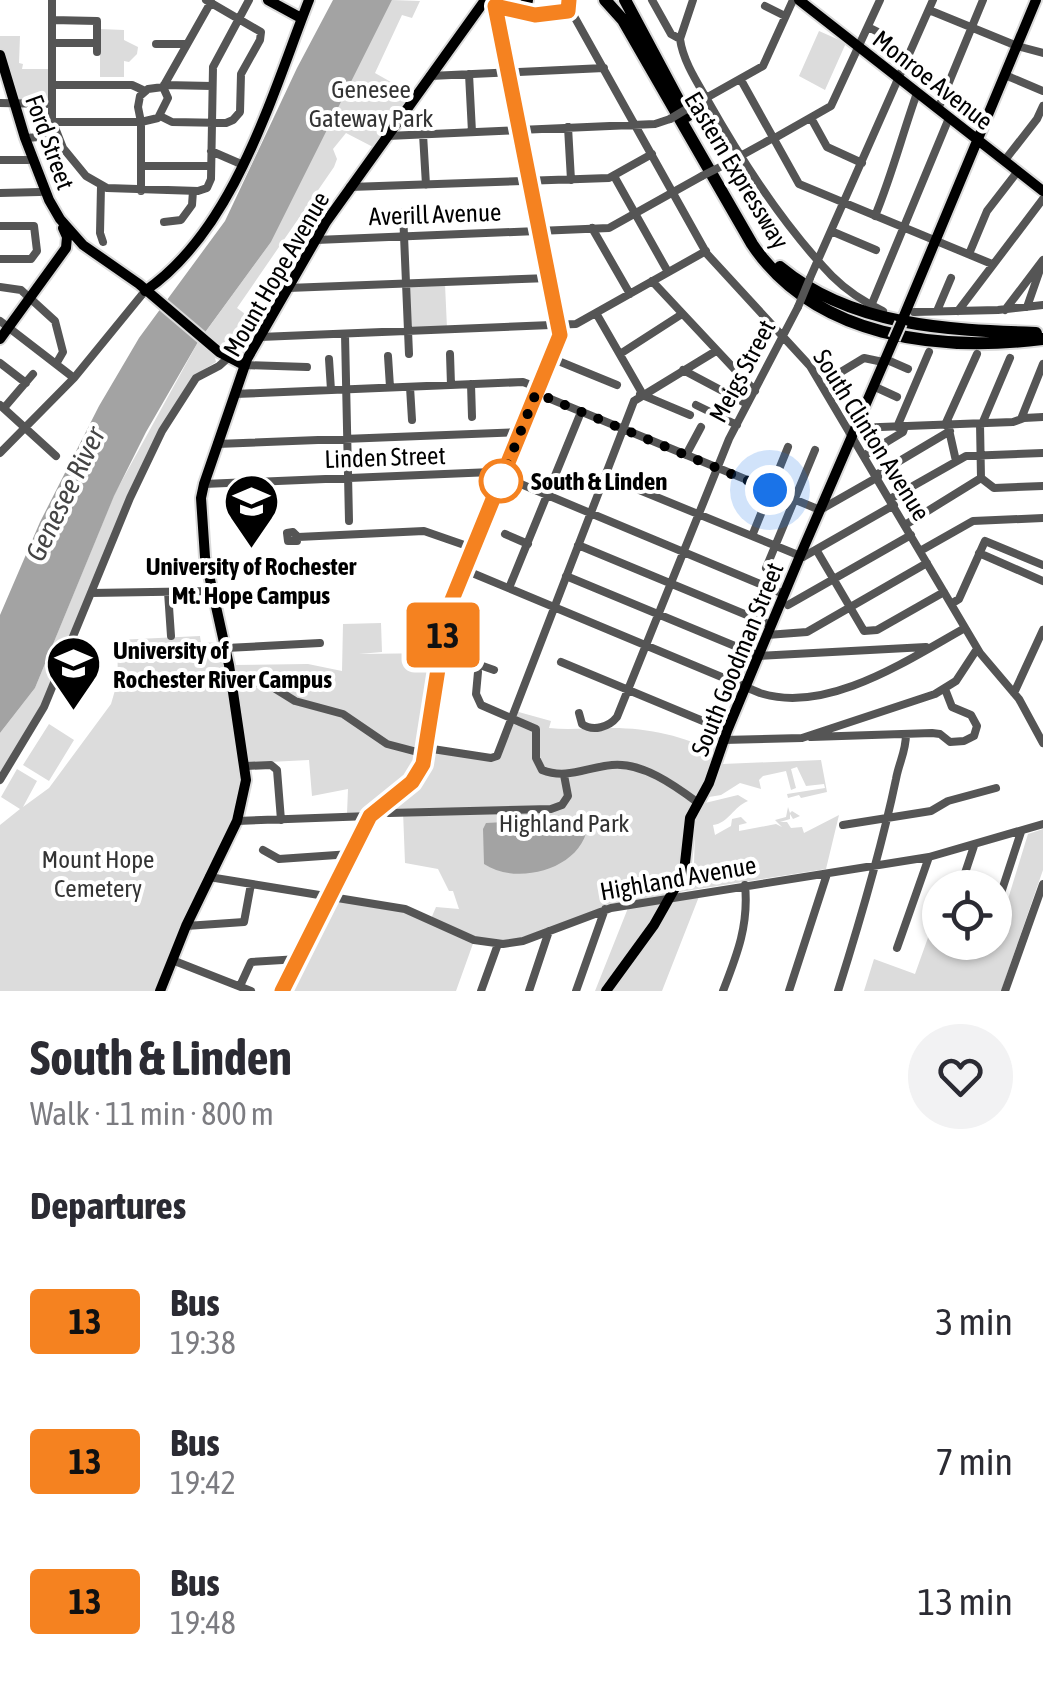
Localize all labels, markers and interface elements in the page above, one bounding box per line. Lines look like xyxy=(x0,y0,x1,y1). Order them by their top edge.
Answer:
street label: Monroe Avenue xyxy=(868,25,998,135)
park label: Genesee Gateway Park xyxy=(309,75,433,132)
street label: Eastern Expressway xyxy=(679,87,795,253)
street label: Ford Street xyxy=(20,91,80,193)
street label: Mount Hope Avenue xyxy=(218,187,334,361)
street label: Averill Avenue xyxy=(368,198,502,230)
street label: Meigs Street xyxy=(703,315,781,427)
street label: South Clinton Avenue xyxy=(808,344,936,526)
water label: Genesee River xyxy=(19,420,112,566)
street label: Linden Street xyxy=(324,441,446,473)
marker: South & Linden xyxy=(480,460,522,502)
your location xyxy=(745,465,795,515)
place label: South & Linden xyxy=(531,467,667,495)
school or university icon: University of Rochester Mt. Hope Campus xyxy=(221,472,281,551)
place label: University of Rochester Mt. Hope Campus xyxy=(146,552,357,609)
street label: South Goodman Street xyxy=(685,558,789,760)
line badge: 13 xyxy=(398,602,488,668)
text: 13 xyxy=(427,615,459,655)
school or university icon: University of Rochester River Campus xyxy=(44,634,104,713)
place label: University of Rochester River Campus xyxy=(113,636,332,693)
park label: Highland Park xyxy=(499,809,629,837)
park label: Mount Hope Cemetery xyxy=(42,845,154,902)
street label: Highland Avenue xyxy=(598,850,758,906)
map controls xyxy=(922,870,1012,960)
button: locate xyxy=(922,870,1012,960)
button: heart xyxy=(908,1024,1013,1129)
text: South & Linden xyxy=(30,1030,292,1085)
text: Walk · 11 min · 800 m xyxy=(30,1095,274,1132)
text: Departures xyxy=(30,1184,186,1227)
text: Bus xyxy=(170,1281,220,1324)
text: 3 min xyxy=(935,1300,1013,1343)
text: 13 xyxy=(69,1301,101,1341)
text: 19:38 xyxy=(170,1324,236,1361)
text: Bus xyxy=(170,1421,220,1464)
text: 7 min xyxy=(935,1440,1013,1483)
text: 13 xyxy=(69,1441,101,1481)
text: 19:42 xyxy=(170,1464,236,1501)
text: Bus xyxy=(170,1561,220,1604)
text: 13 min xyxy=(918,1580,1013,1623)
text: 13 xyxy=(69,1581,101,1621)
text: 19:48 xyxy=(170,1604,236,1641)

